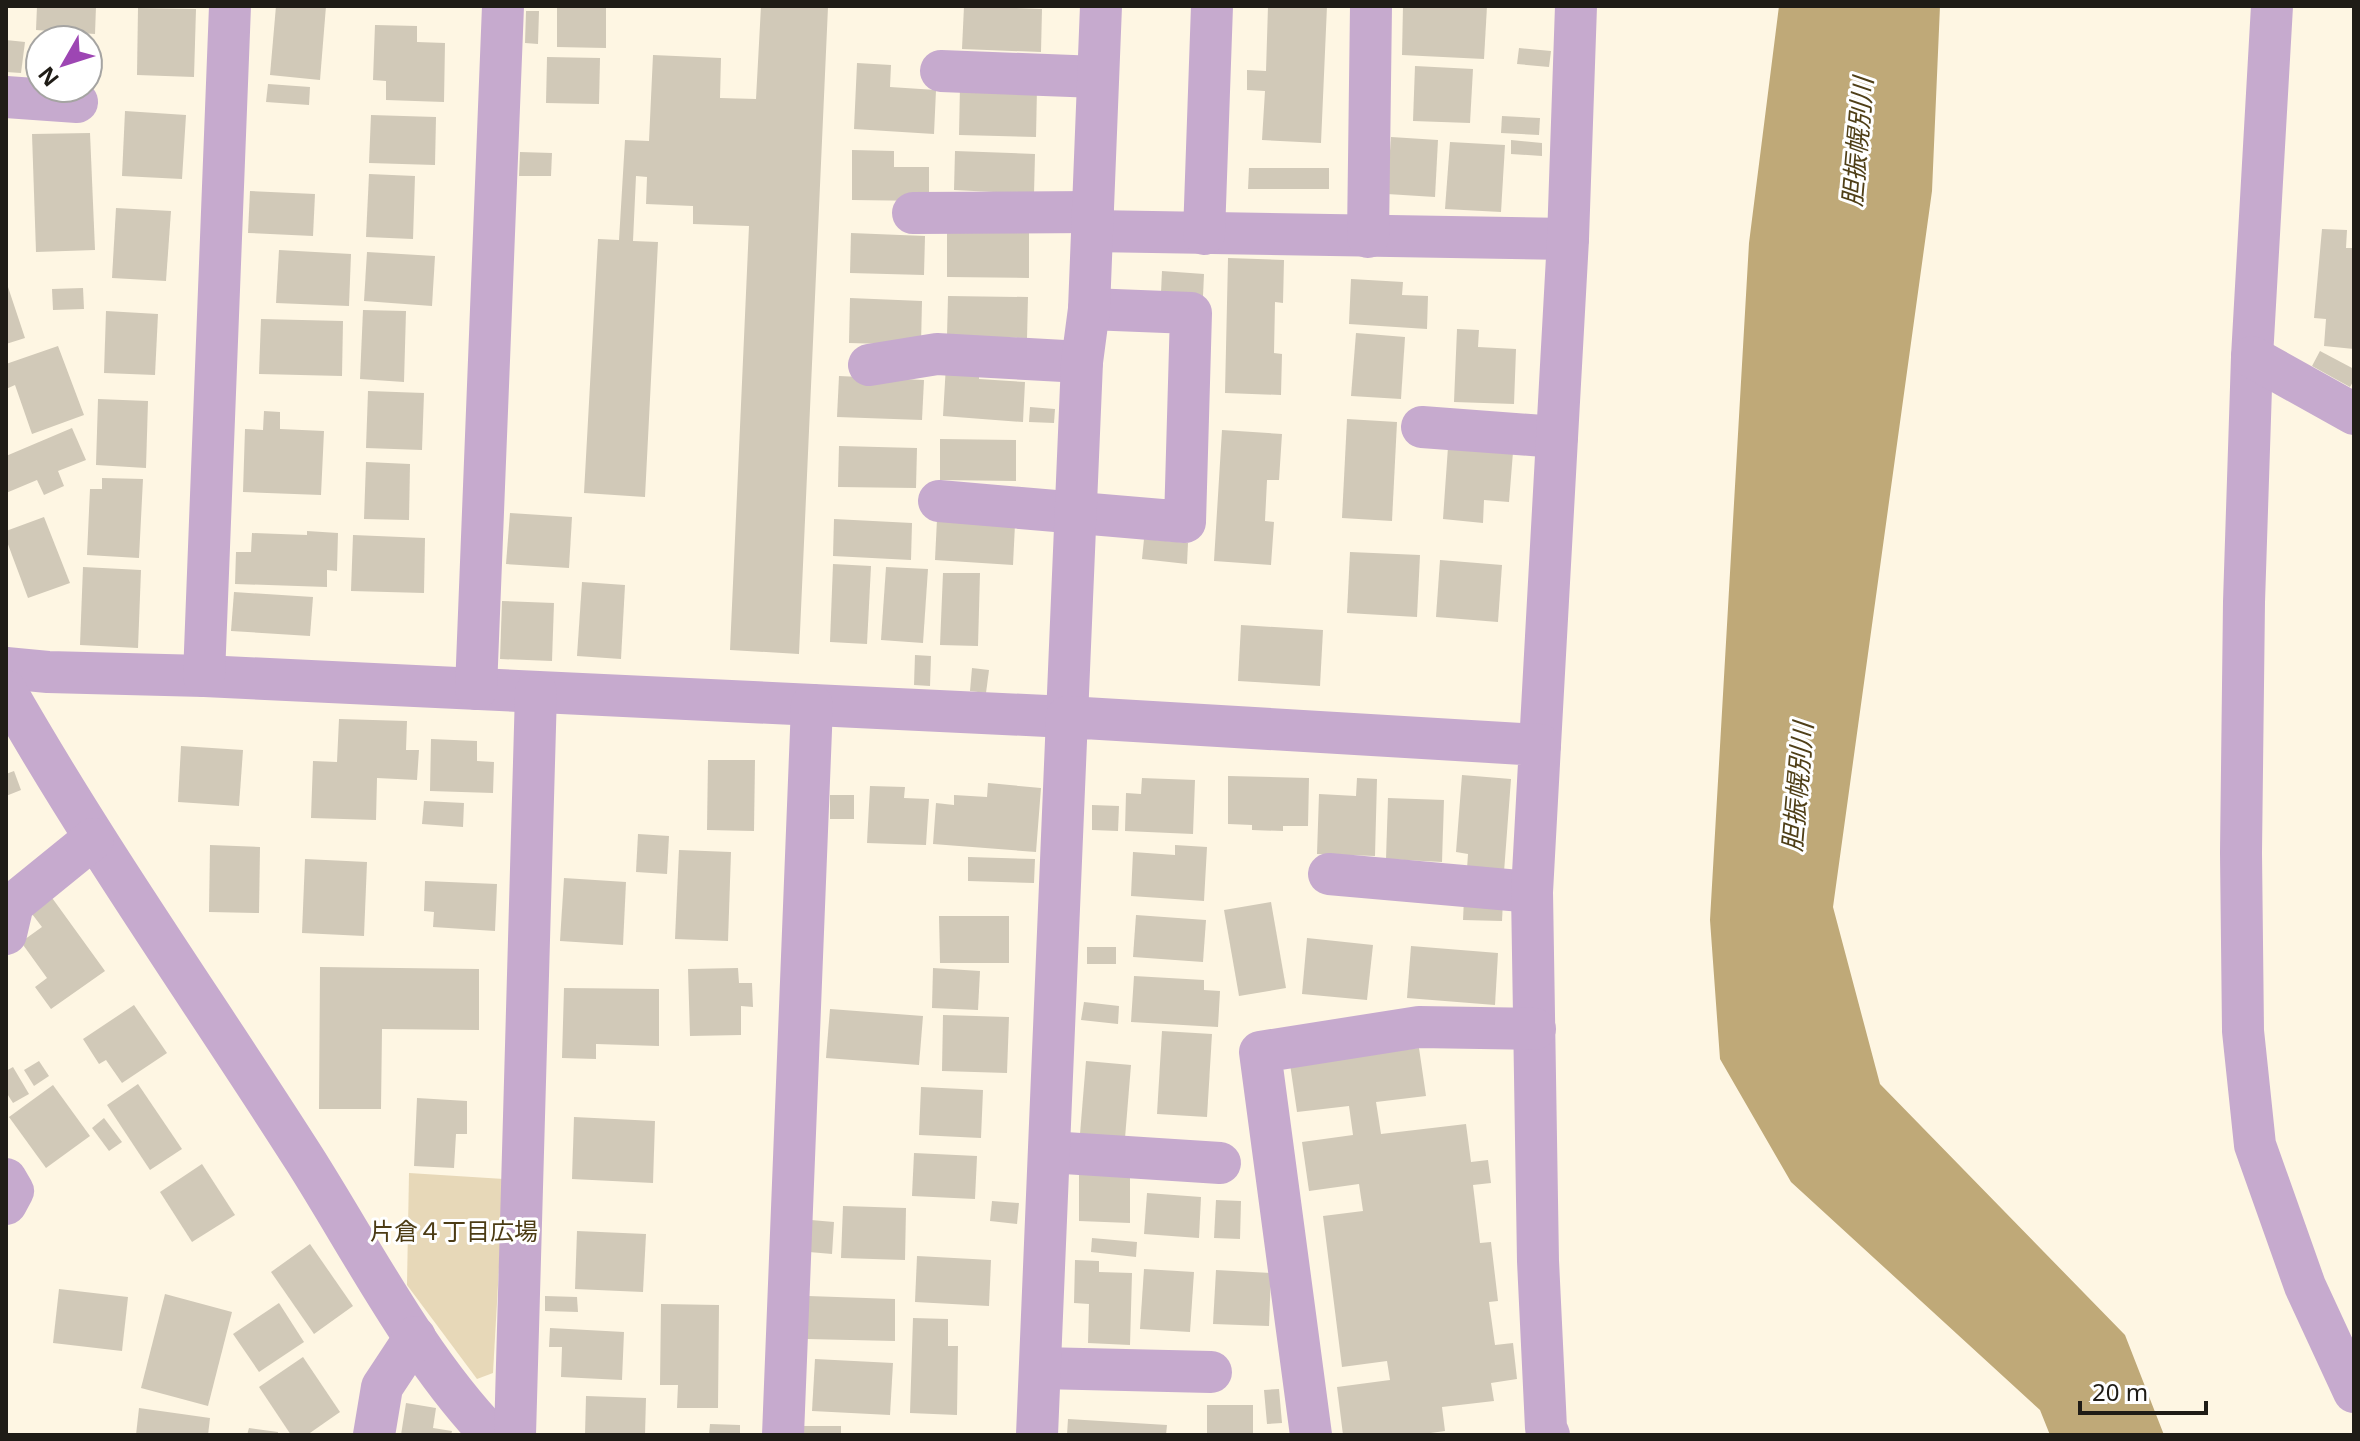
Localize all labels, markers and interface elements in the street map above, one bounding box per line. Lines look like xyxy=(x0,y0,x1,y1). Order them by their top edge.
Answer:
north arrow xyxy=(24,24,104,104)
text: N xyxy=(30,61,65,94)
water label: 胆振幌別川 xyxy=(1833,73,1881,208)
water label: 胆振幌別川 xyxy=(1773,718,1821,853)
park label: 片倉４丁目広場 xyxy=(370,1214,538,1247)
scale bar xyxy=(2080,1365,2206,1415)
text: 20 m xyxy=(2092,1375,2148,1408)

